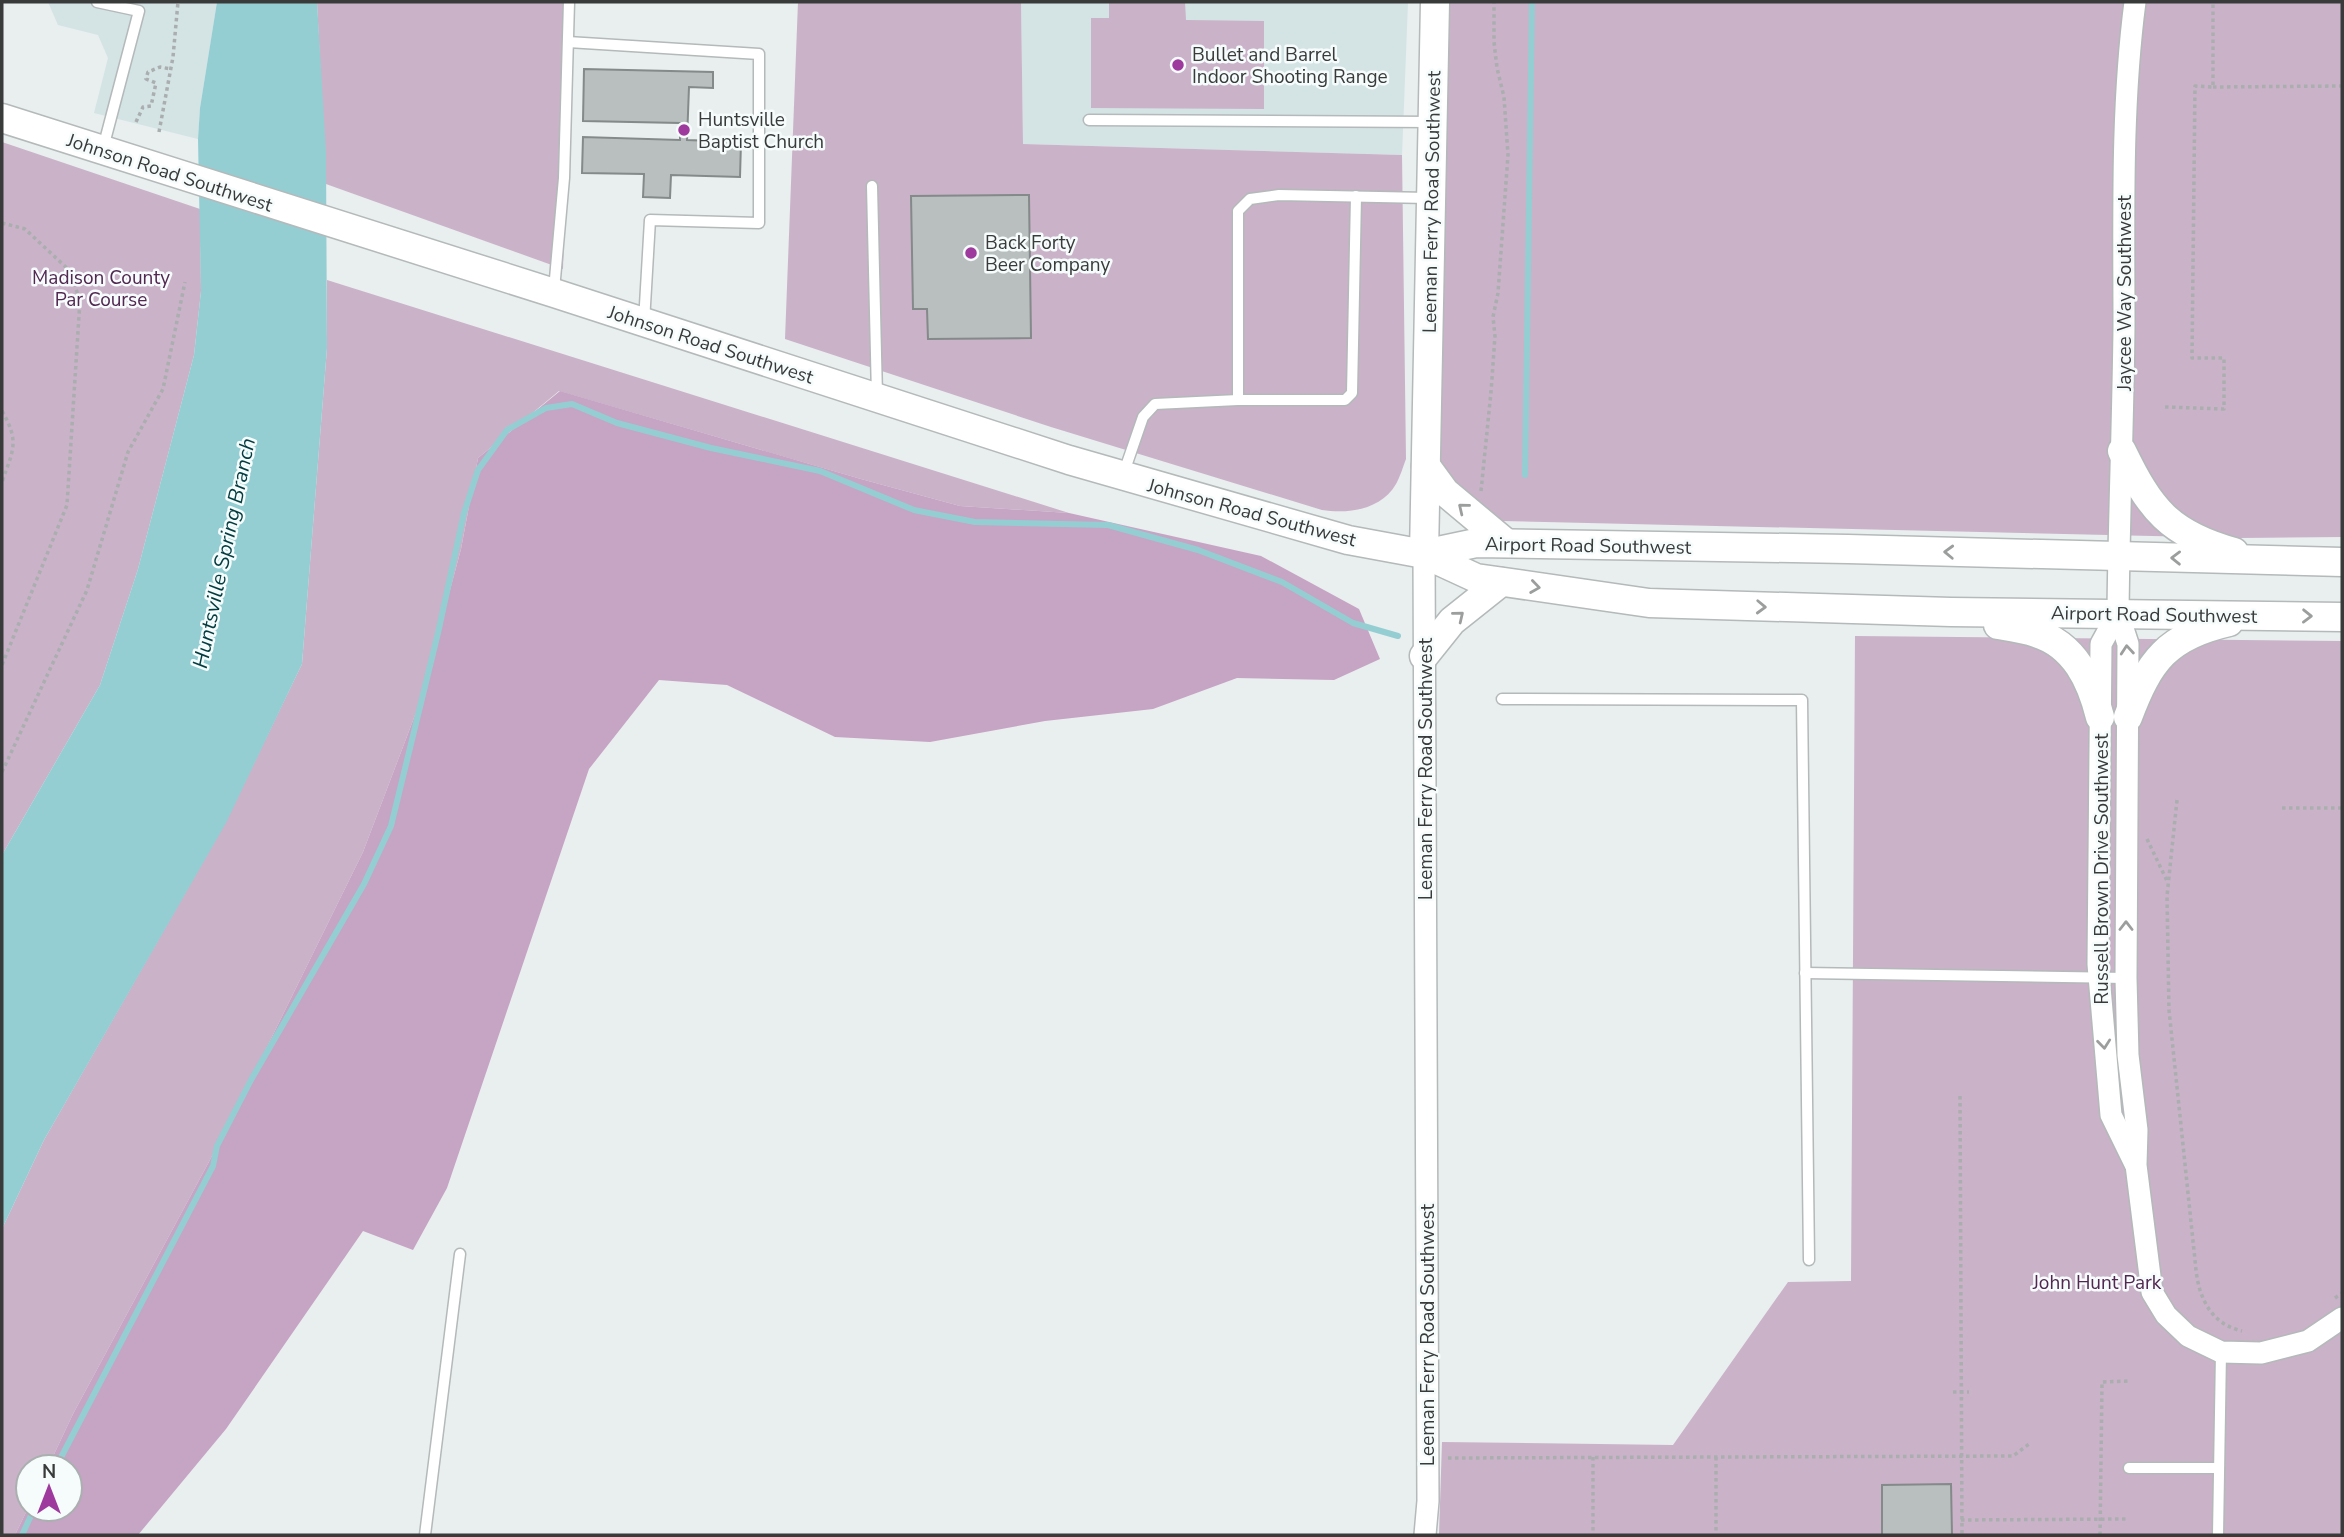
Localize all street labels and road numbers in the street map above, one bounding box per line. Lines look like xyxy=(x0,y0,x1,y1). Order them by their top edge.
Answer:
street label: Leeman Ferry Road Southwest xyxy=(1417,70,1447,333)
street label: Johnson Road Southwest xyxy=(63,127,276,219)
street label: Jaycee Way Southwest xyxy=(2112,195,2138,392)
street label: Johnson Road Southwest xyxy=(604,299,817,391)
street label: Johnson Road Southwest xyxy=(1144,472,1359,553)
street label: Airport Road Southwest xyxy=(1485,531,1692,561)
street label: Airport Road Southwest xyxy=(2051,600,2258,630)
street label: Leeman Ferry Road Southwest xyxy=(1413,637,1439,900)
street label: Russell Brown Drive Southwest xyxy=(2089,733,2115,1005)
street label: Leeman Ferry Road Southwest xyxy=(1415,1203,1441,1466)

